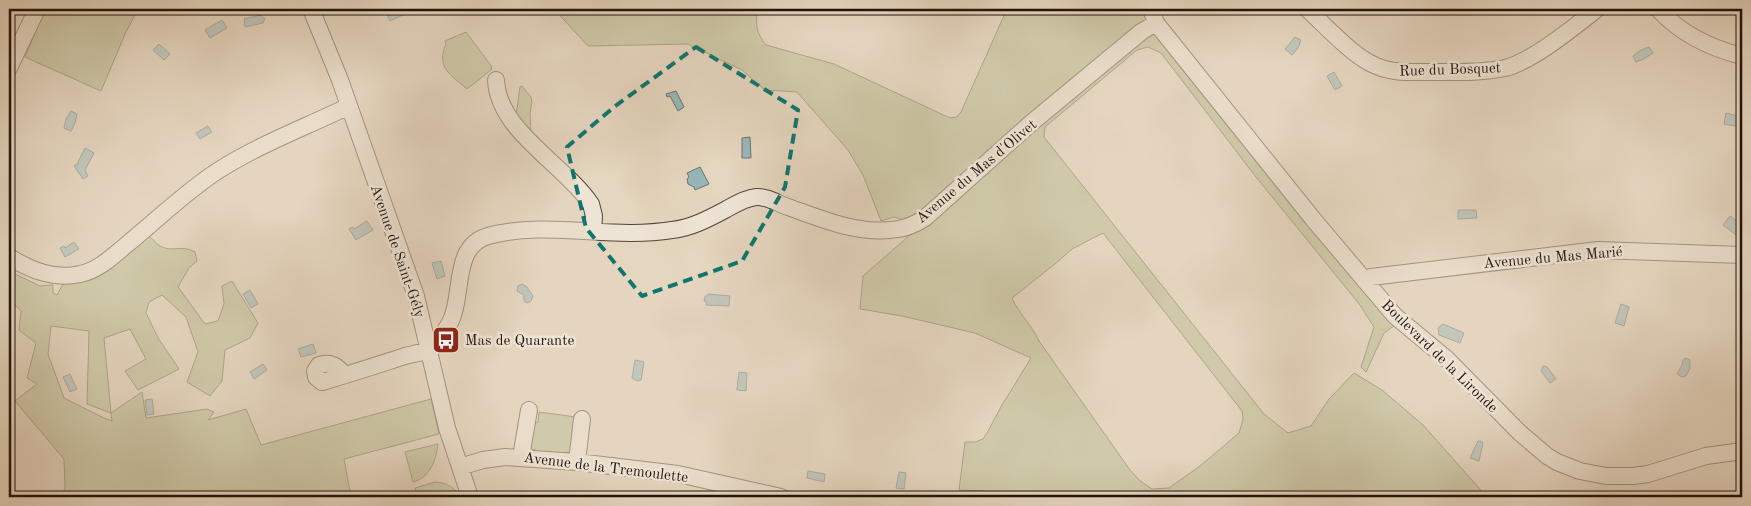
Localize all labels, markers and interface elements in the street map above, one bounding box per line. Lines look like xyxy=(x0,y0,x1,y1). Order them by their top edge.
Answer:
street label: Rue du Bosquet xyxy=(1399,61,1501,80)
street label: Avenue du Mas d'Olivet xyxy=(914,118,1040,227)
street label: Avenue de Saint-Gély xyxy=(367,183,426,320)
street label: Avenue du Mas Marié xyxy=(1483,245,1623,272)
street label: Boulevard de la Lironde xyxy=(1378,298,1500,416)
bus stop icon: Mas de Quarante xyxy=(431,325,461,355)
place label: Mas de Quarante xyxy=(465,334,574,349)
street label: Avenue de la Tremoulette xyxy=(523,451,689,486)

